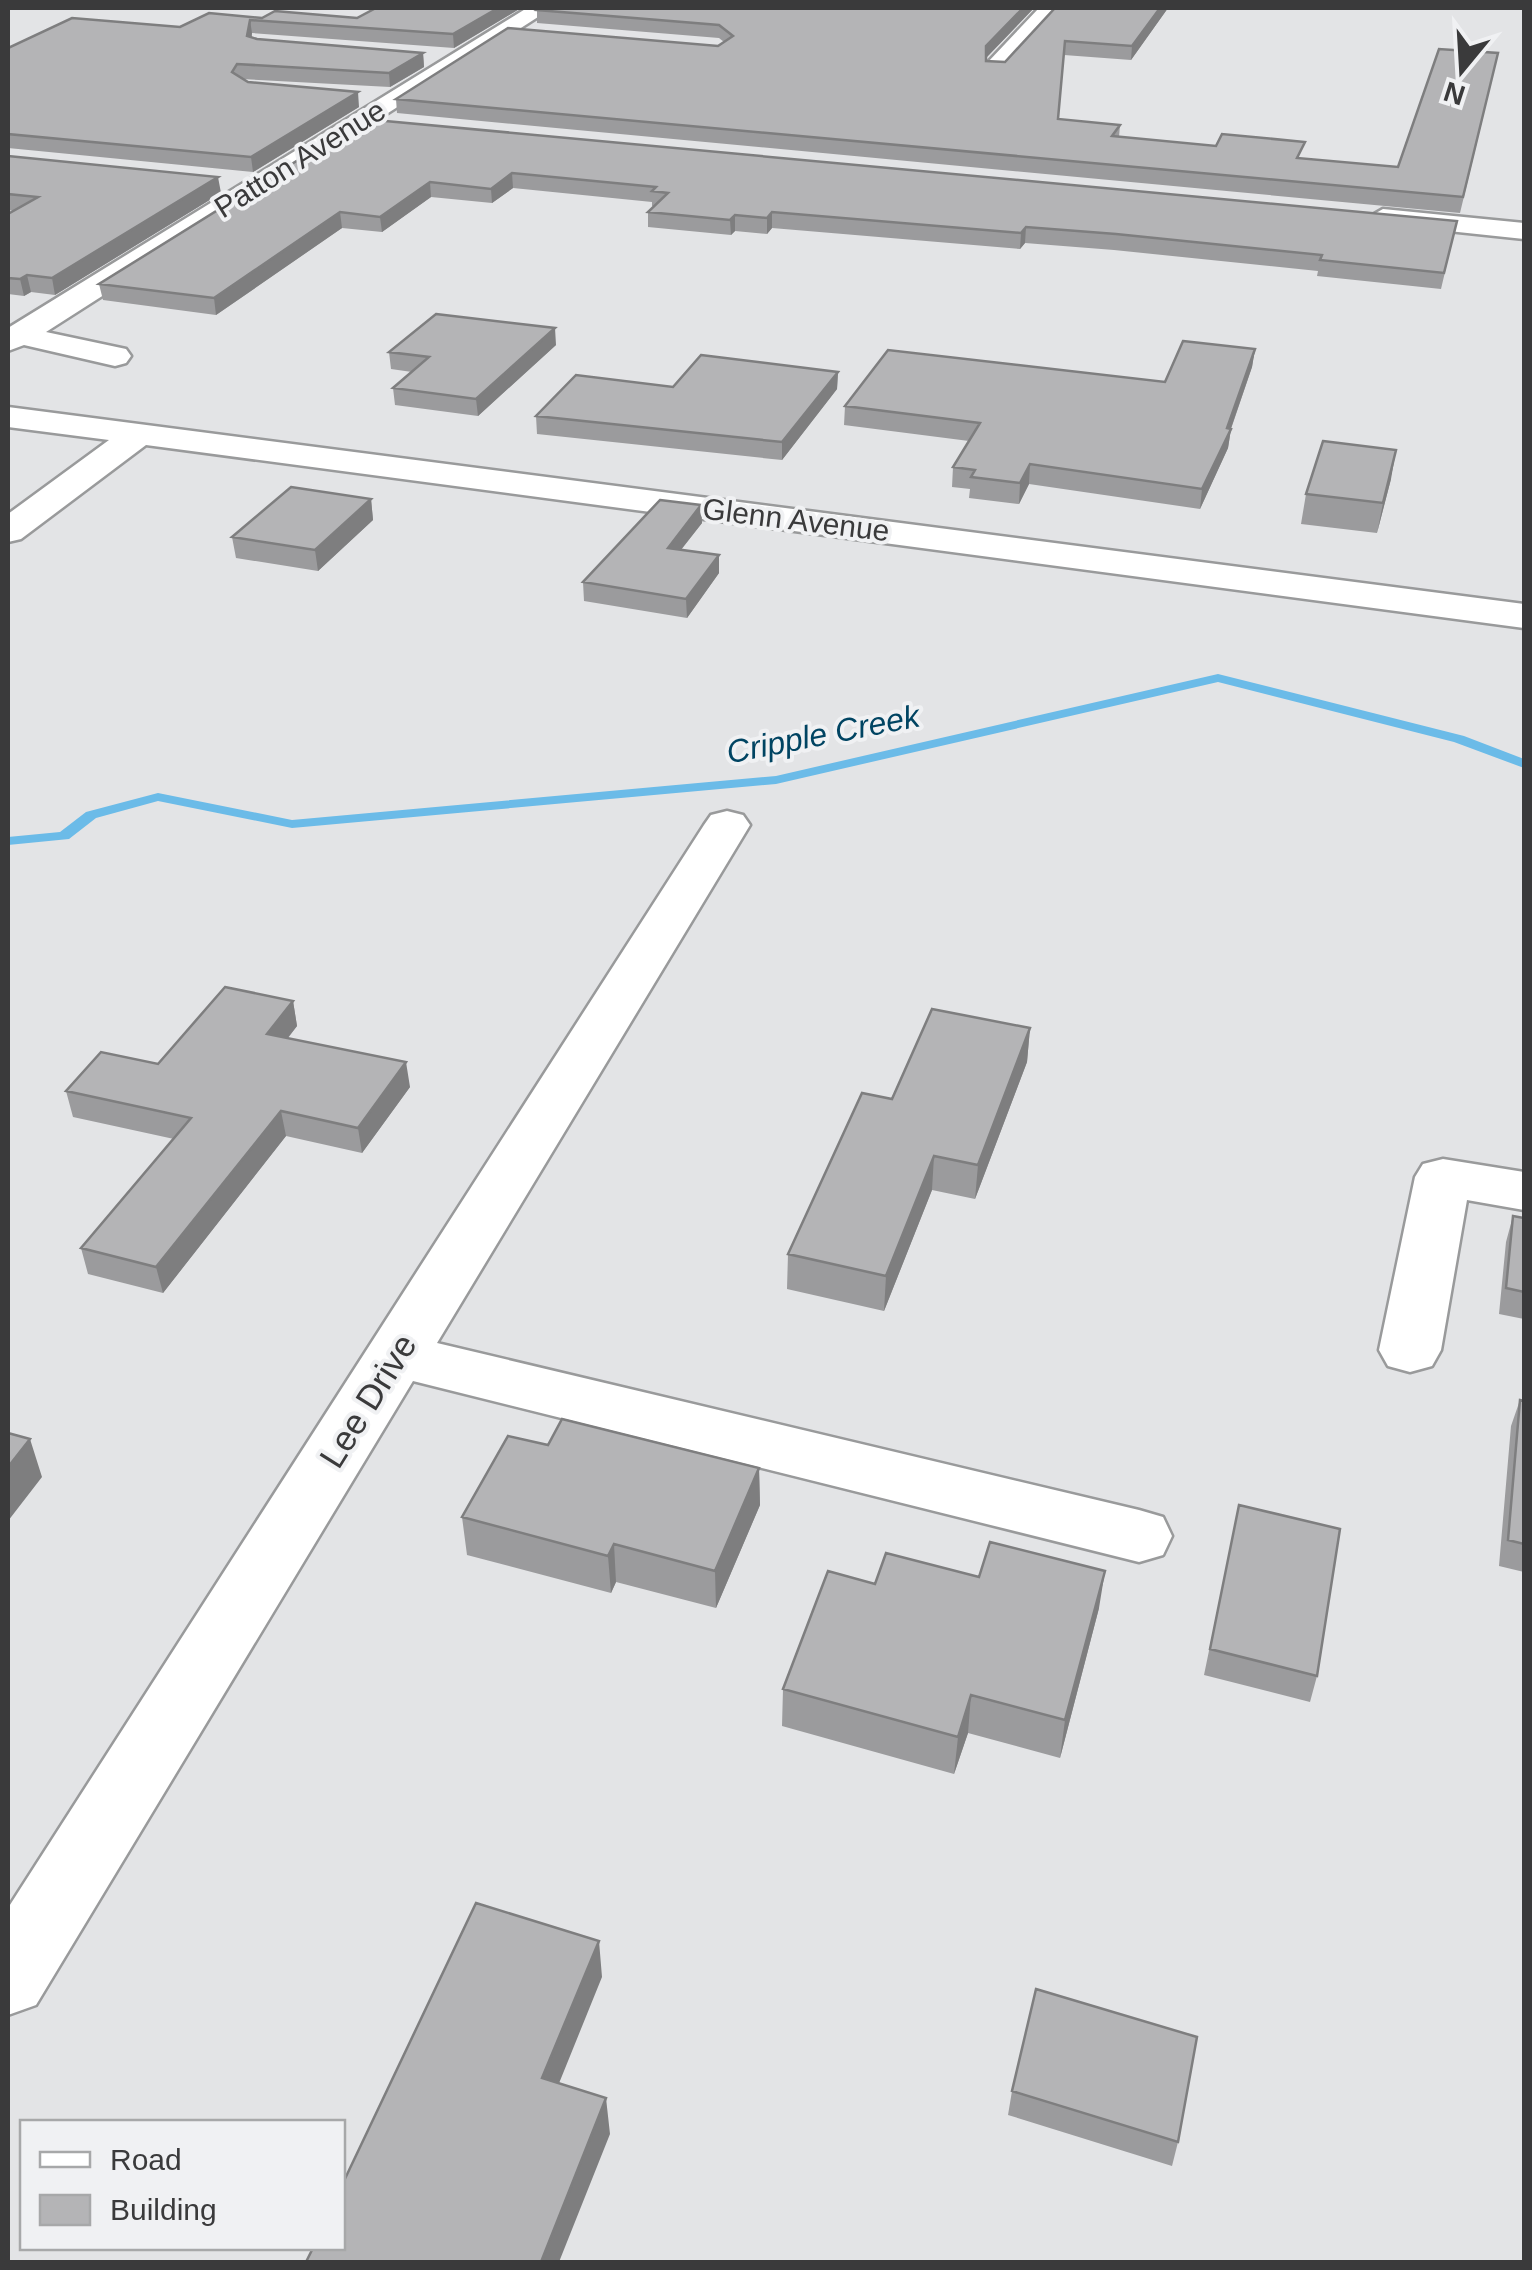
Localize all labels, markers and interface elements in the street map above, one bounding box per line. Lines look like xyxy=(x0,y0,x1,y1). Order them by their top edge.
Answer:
north arrow xyxy=(1412,20,1512,120)
text: N xyxy=(1440,75,1469,111)
street label: Patton Avenue xyxy=(208,93,391,224)
street label: Glenn Avenue xyxy=(701,492,891,547)
water label: Cripple Creek xyxy=(724,697,924,770)
street label: Lee Drive xyxy=(311,1327,424,1475)
legend xyxy=(20,2120,345,2250)
text: Road xyxy=(110,2143,182,2176)
text: Building xyxy=(110,2193,217,2226)

